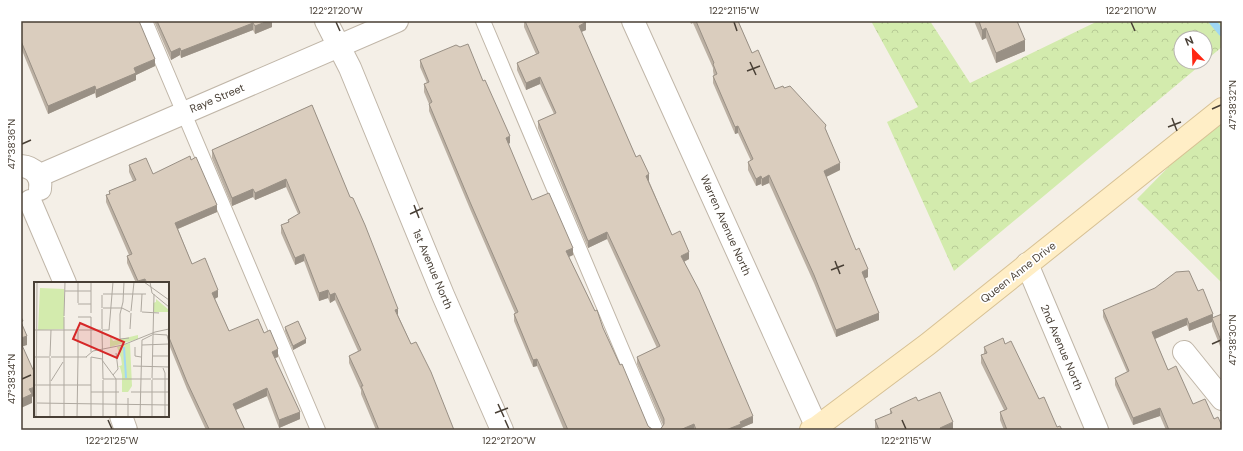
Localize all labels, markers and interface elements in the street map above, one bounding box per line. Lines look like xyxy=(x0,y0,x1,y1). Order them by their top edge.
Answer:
text: 122°21'20"W xyxy=(309,4,363,17)
text: 122°21'15"W xyxy=(709,4,759,17)
text: 122°21'10"W xyxy=(1105,4,1157,17)
north arrow xyxy=(1173,30,1213,70)
text: N xyxy=(1183,33,1196,49)
street label: Raye Street xyxy=(187,80,247,116)
text: 47°38'32"N xyxy=(1226,80,1239,130)
text: 47°38'36"N xyxy=(5,119,18,169)
street label: Warren Avenue North xyxy=(698,173,754,277)
street label: 1st Avenue North xyxy=(410,227,456,311)
street label: Queen Anne Drive xyxy=(978,238,1058,306)
inset map xyxy=(34,282,169,417)
street label: 2nd Avenue North xyxy=(1038,302,1086,392)
text: 47°38'30"N xyxy=(1226,314,1239,366)
text: 47°38'34"N xyxy=(5,354,18,404)
text: 122°21'25"W xyxy=(86,434,139,447)
text: 122°21'20"W xyxy=(482,434,536,447)
text: 122°21'15"W xyxy=(881,434,931,447)

